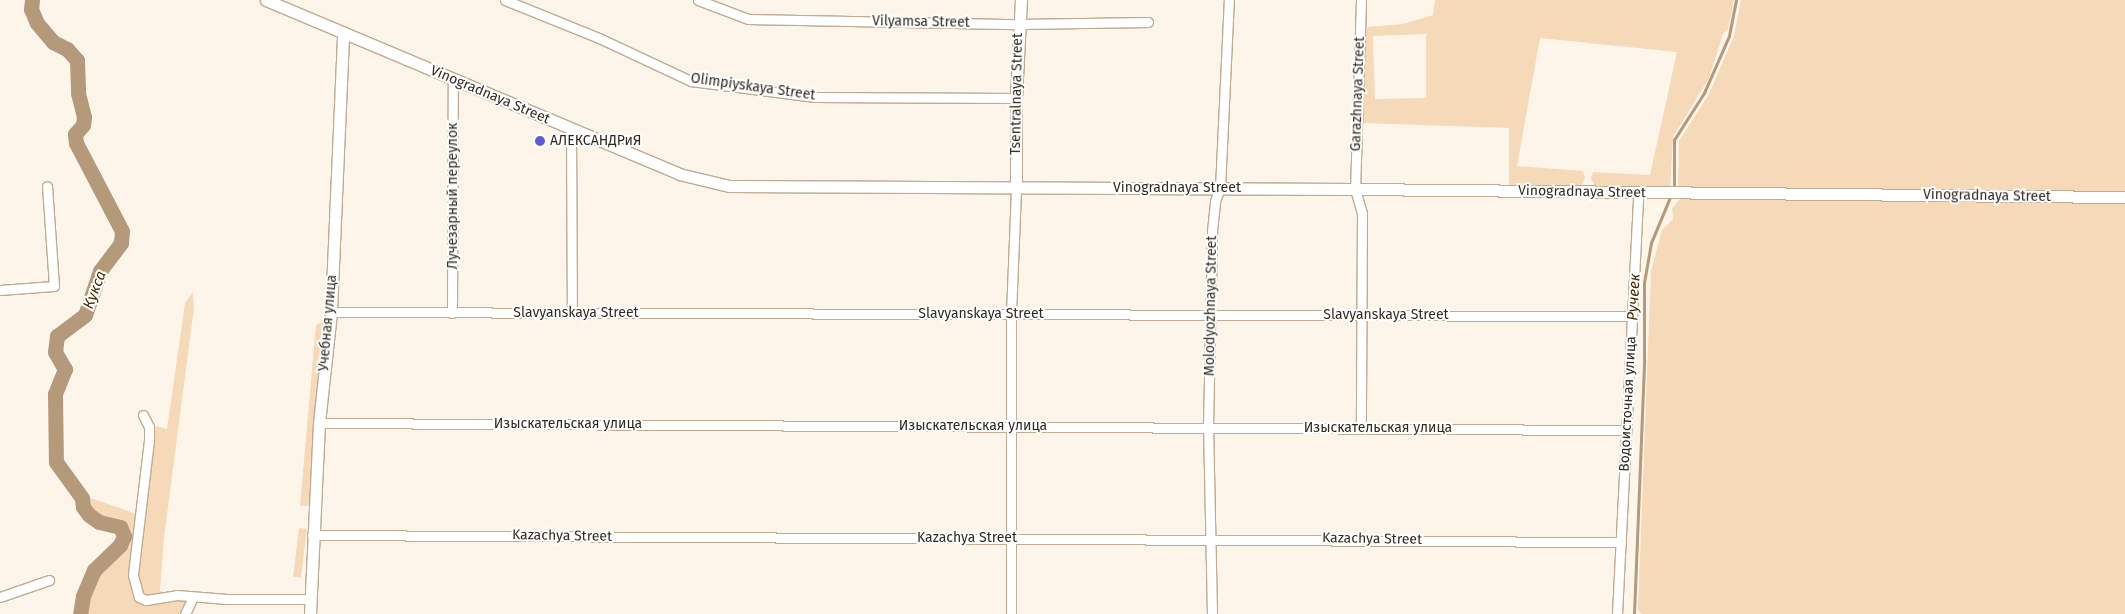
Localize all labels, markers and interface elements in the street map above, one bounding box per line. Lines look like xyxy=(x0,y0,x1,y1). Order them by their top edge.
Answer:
street label: Vilyamsa Street xyxy=(872,13,970,31)
street label: Tsentralnaya Street xyxy=(1008,33,1026,155)
street label: Garazhnaya Street xyxy=(1348,36,1368,152)
street label: Vinogradnaya Street xyxy=(428,62,552,128)
street label: Olimpiyskaya Street xyxy=(690,70,816,104)
street label: Лучезарный переулок xyxy=(445,123,461,269)
place label: АЛЕКСАНДРиЯ xyxy=(550,133,641,149)
marker: АЛЕКСАНДРиЯ xyxy=(534,135,546,147)
street label: Vinogradnaya Street xyxy=(1113,180,1241,196)
street label: Vinogradnaya Street xyxy=(1518,182,1646,202)
street label: Vinogradnaya Street xyxy=(1923,186,2051,206)
street label: Molodyozhnaya Street xyxy=(1201,236,1221,376)
water label: Кукса xyxy=(80,268,110,312)
water label: Ручеек xyxy=(1624,273,1644,321)
street label: Учебная улица xyxy=(315,274,341,372)
street label: Slavyanskaya Street xyxy=(513,305,639,321)
street label: Slavyanskaya Street xyxy=(918,306,1044,322)
street label: Slavyanskaya Street xyxy=(1323,307,1449,323)
street label: Водоисточная улица xyxy=(1616,336,1640,472)
street label: Изыскательская улица xyxy=(494,416,642,432)
street label: Изыскательская улица xyxy=(899,418,1047,434)
street label: Изыскательская улица xyxy=(1304,420,1452,436)
street label: Kazachya Street xyxy=(512,527,612,545)
street label: Kazachya Street xyxy=(917,530,1017,546)
street label: Kazachya Street xyxy=(1322,530,1422,548)

